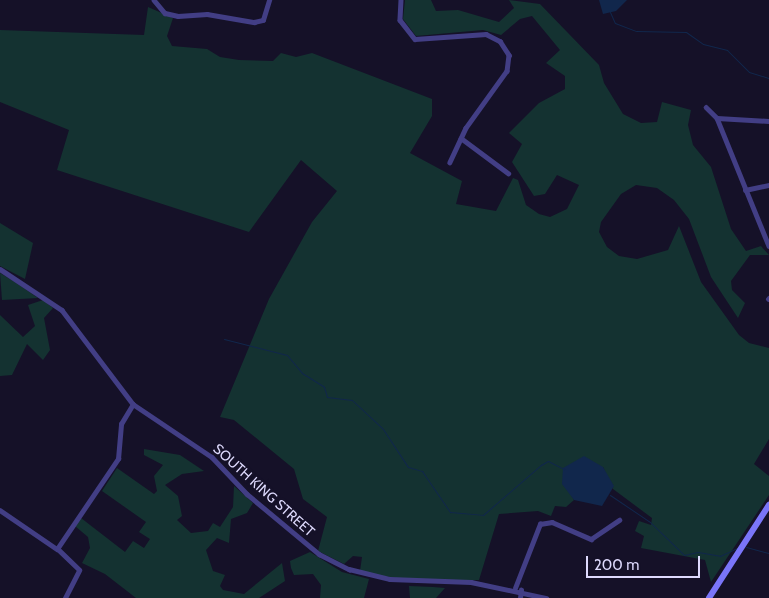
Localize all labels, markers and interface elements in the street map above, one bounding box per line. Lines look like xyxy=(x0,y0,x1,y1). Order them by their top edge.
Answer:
street label: SOUTH KING STREET xyxy=(210,440,318,540)
scale bar xyxy=(589,546,703,578)
text: 200 m xyxy=(594,556,639,574)

